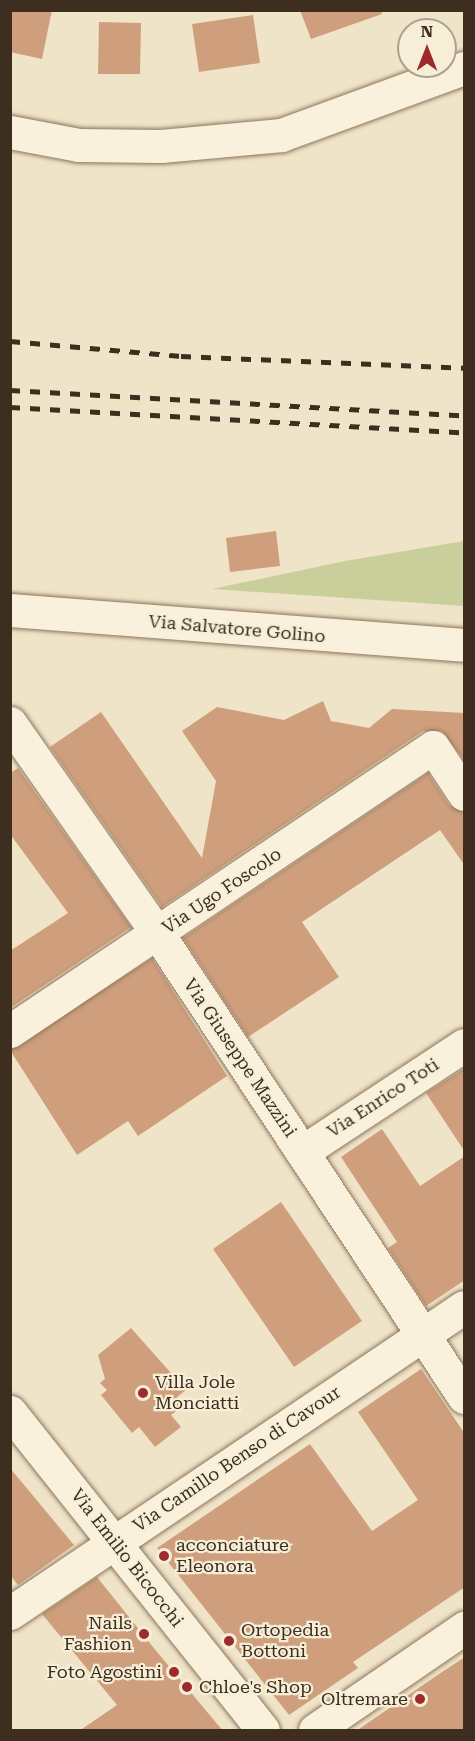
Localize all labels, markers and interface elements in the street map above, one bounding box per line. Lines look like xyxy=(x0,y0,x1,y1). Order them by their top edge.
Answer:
north arrow xyxy=(397,18,457,78)
text: N xyxy=(421,22,433,41)
street label: Via Salvatore Golino xyxy=(148,611,326,647)
street label: Via Ugo Foscolo xyxy=(158,843,286,939)
street label: Via Giuseppe Mazzini xyxy=(179,975,301,1141)
street label: Via Enrico Toti xyxy=(323,1054,443,1142)
place label: Villa Jole Monciatti xyxy=(155,1372,239,1414)
street label: Via Camillo Benso di Cavour xyxy=(129,1381,345,1537)
marker: Villa Jole Monciatti xyxy=(136,1386,150,1400)
street label: Via Emilio Bicocchi xyxy=(66,1485,188,1631)
place label: acconciature Eleonora xyxy=(176,1535,289,1578)
marker: acconciature Eleonora xyxy=(157,1549,171,1563)
place label: Nails Fashion xyxy=(64,1613,132,1656)
place label: Ortopedia Bottoni xyxy=(241,1620,329,1662)
marker: Nails Fashion xyxy=(137,1627,151,1641)
marker: Ortopedia Bottoni xyxy=(222,1634,236,1648)
place label: Foto Agostini xyxy=(47,1661,162,1683)
marker: Foto Agostini xyxy=(167,1665,181,1679)
place label: Chloe's Shop xyxy=(199,1676,312,1698)
marker: Chloe's Shop xyxy=(180,1680,194,1694)
place label: Oltremare xyxy=(321,1688,408,1710)
marker: Oltremare xyxy=(413,1692,427,1706)

